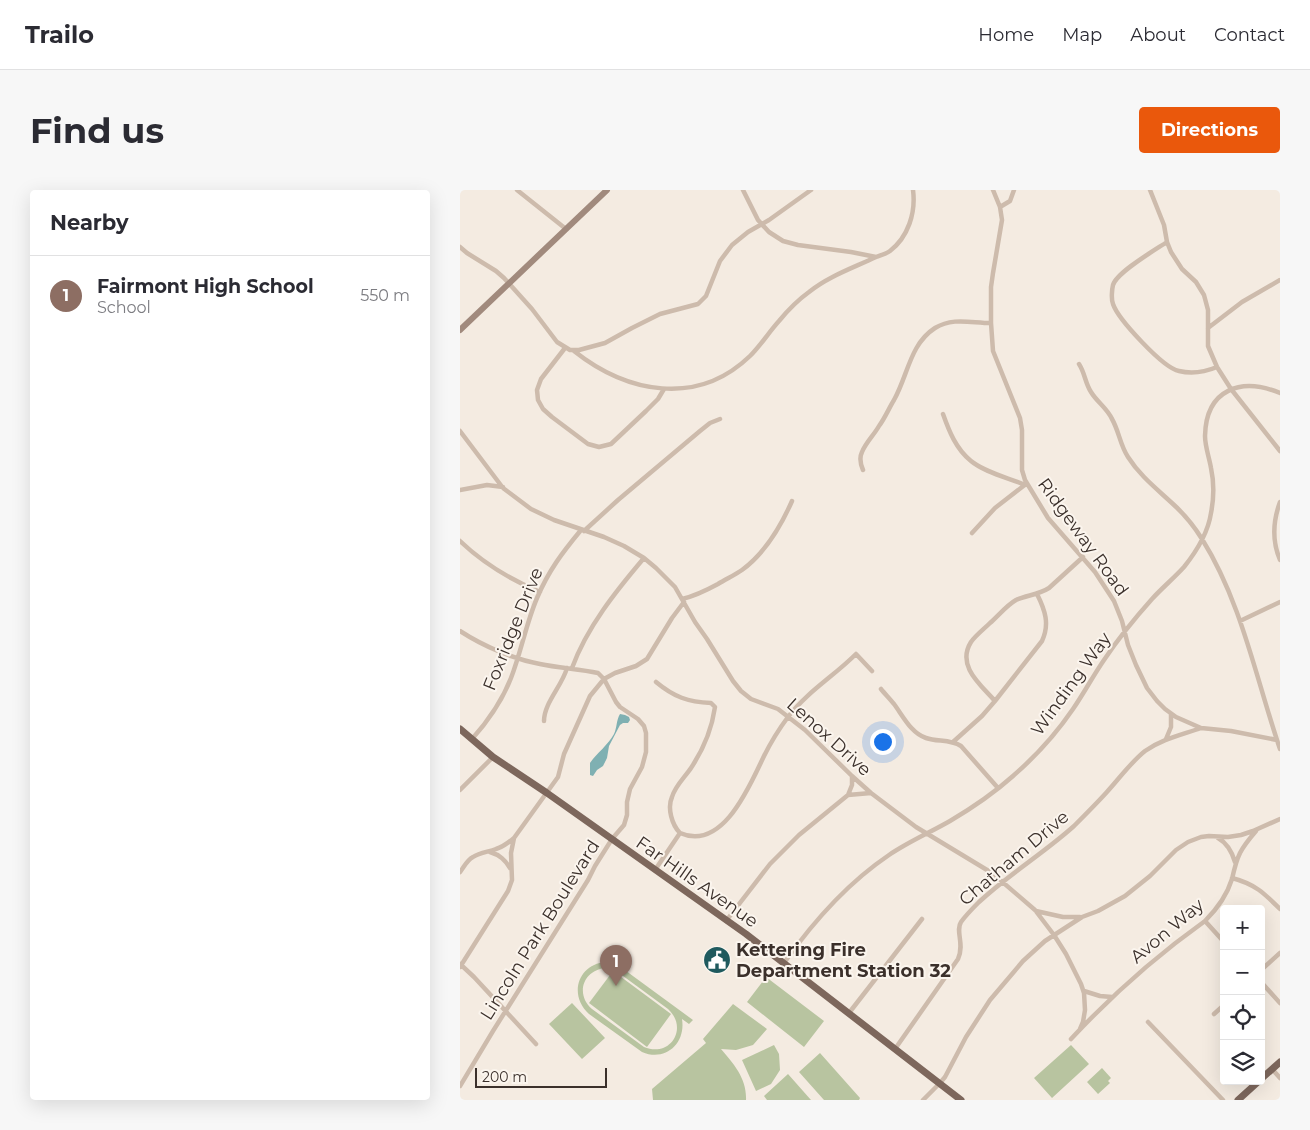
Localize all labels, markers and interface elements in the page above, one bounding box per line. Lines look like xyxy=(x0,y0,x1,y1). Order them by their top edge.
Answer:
text: Trailo xyxy=(25,20,94,49)
text: Home xyxy=(978,24,1034,46)
text: Map xyxy=(1062,24,1102,46)
text: About xyxy=(1130,24,1186,46)
text: Contact xyxy=(1214,24,1285,46)
button: Directions xyxy=(1139,107,1280,153)
text: Find us xyxy=(30,109,164,152)
text: Nearby xyxy=(50,210,129,235)
text: Fairmont High School xyxy=(97,275,314,298)
text: 1 xyxy=(63,286,69,305)
text: 550 m xyxy=(360,286,410,305)
text: School xyxy=(97,298,151,317)
street label: Ridgeway Road xyxy=(1033,474,1133,600)
street label: Foxridge Drive xyxy=(478,564,548,694)
street label: Winding Way xyxy=(1026,628,1116,740)
street label: Lenox Drive xyxy=(782,693,876,781)
your location xyxy=(870,729,896,755)
street label: Chatham Drive xyxy=(955,806,1073,910)
street label: Far Hills Avenue xyxy=(632,832,762,932)
street label: Lincoln Park Boulevard xyxy=(476,836,604,1024)
street label: Avon Way xyxy=(1126,894,1208,968)
map controls xyxy=(1220,905,1265,1085)
button: + xyxy=(1220,905,1265,950)
place label: Kettering Fire Department Station 32 xyxy=(736,939,951,982)
pin: 1 xyxy=(600,945,632,986)
public building icon: Kettering Fire Department Station 32 xyxy=(702,945,732,975)
button: − xyxy=(1220,950,1265,995)
button: locate xyxy=(1220,995,1265,1040)
button: layers xyxy=(1220,1040,1265,1085)
scale bar xyxy=(475,1065,608,1088)
text: 200 m xyxy=(482,1068,527,1086)

